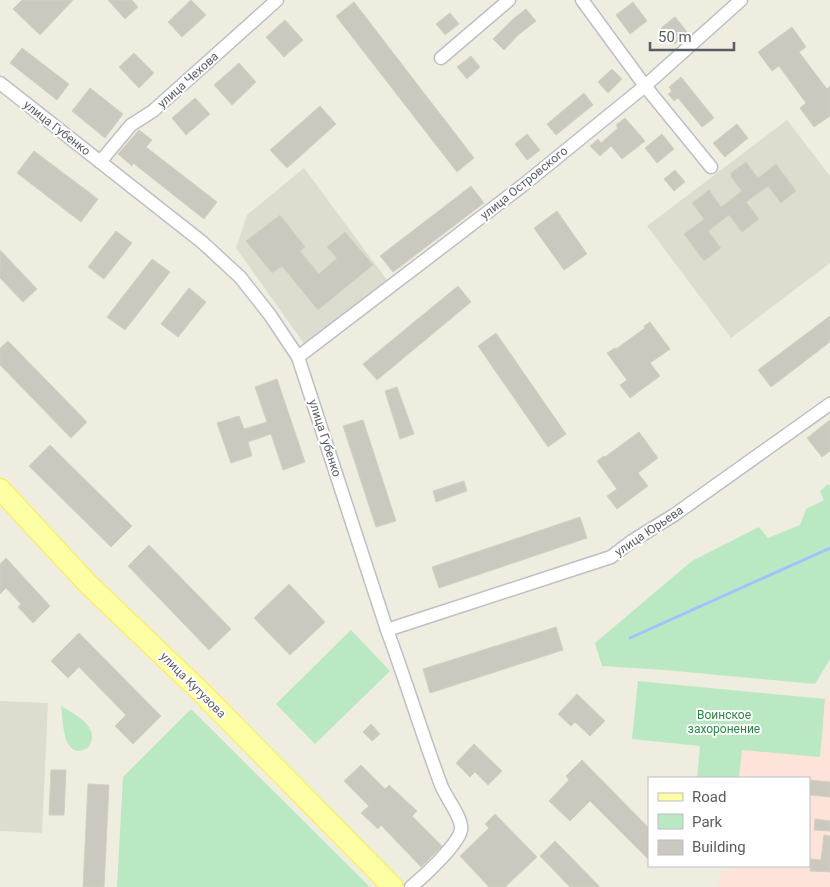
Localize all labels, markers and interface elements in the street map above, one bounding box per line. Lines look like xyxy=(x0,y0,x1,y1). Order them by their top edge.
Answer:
scale bar xyxy=(650,20,734,52)
text: 50 m xyxy=(658,28,692,46)
street label: улица Чехова xyxy=(155,49,221,111)
street label: улица Губенко xyxy=(21,98,93,158)
street label: улица Островского xyxy=(478,144,570,222)
street label: улица Губенко xyxy=(306,398,344,479)
street label: улица Юрьева xyxy=(612,503,686,559)
street label: улица Кутузова xyxy=(157,649,229,721)
park label: Воинское захоронение xyxy=(688,708,760,736)
legend xyxy=(648,777,810,867)
text: Road xyxy=(692,788,726,806)
text: Park xyxy=(692,813,723,831)
text: Building xyxy=(692,838,746,856)

